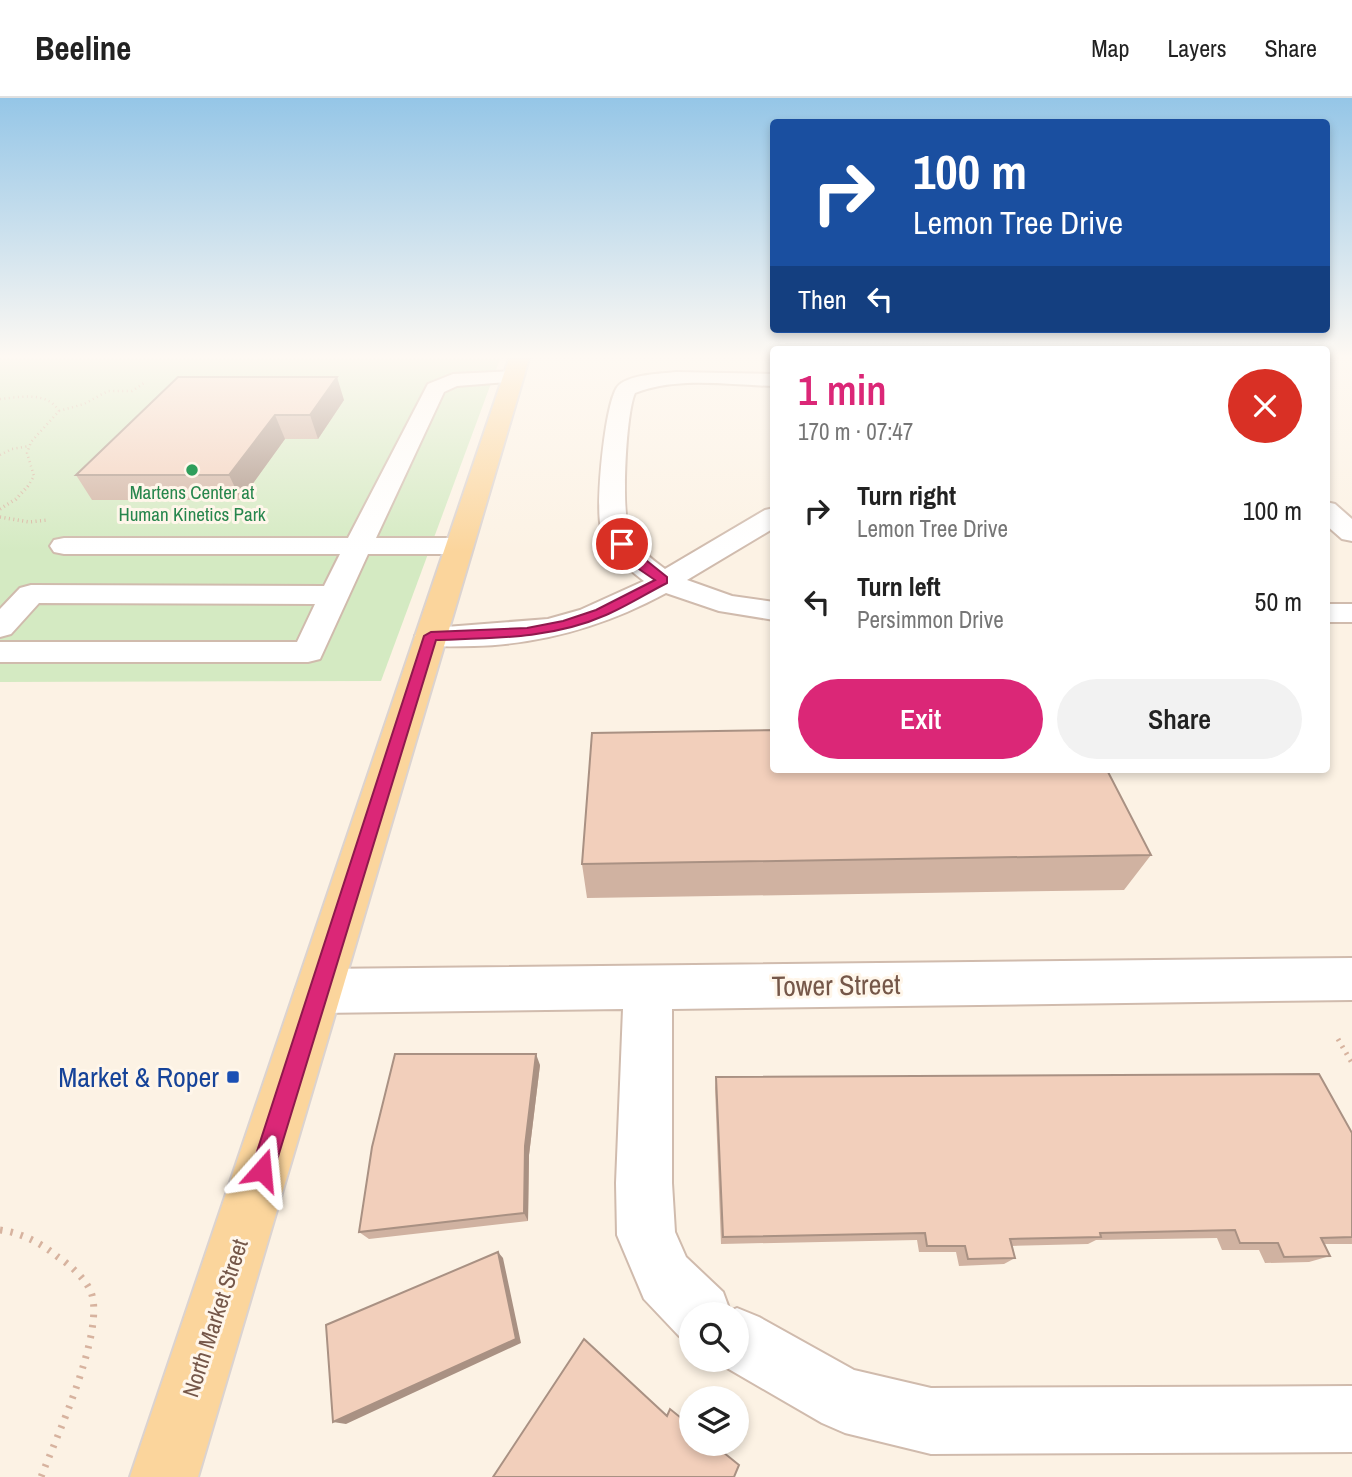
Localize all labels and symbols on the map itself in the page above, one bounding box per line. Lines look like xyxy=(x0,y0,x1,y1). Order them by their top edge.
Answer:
marker: Martens Center at Human Kinetics Park xyxy=(184,462,200,478)
place label: Martens Center at Human Kinetics Park xyxy=(118,479,266,527)
pin xyxy=(592,514,652,574)
street label: Tower Street xyxy=(771,965,901,1005)
place label: Market & Roper xyxy=(58,1058,219,1096)
marker: Market & Roper xyxy=(225,1069,241,1085)
position arrow xyxy=(225,1133,299,1207)
street label: North Market Street xyxy=(174,1235,255,1401)

